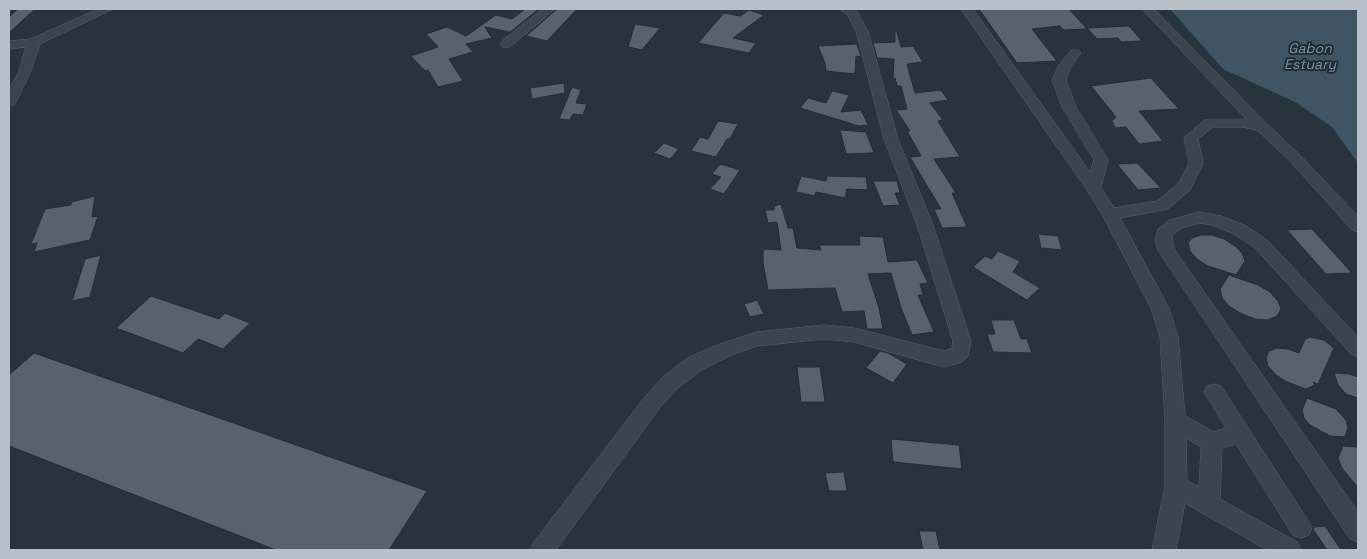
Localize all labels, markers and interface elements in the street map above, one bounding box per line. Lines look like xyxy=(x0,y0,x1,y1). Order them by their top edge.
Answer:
water label: Gabon Estuary xyxy=(1284,41,1336,74)

